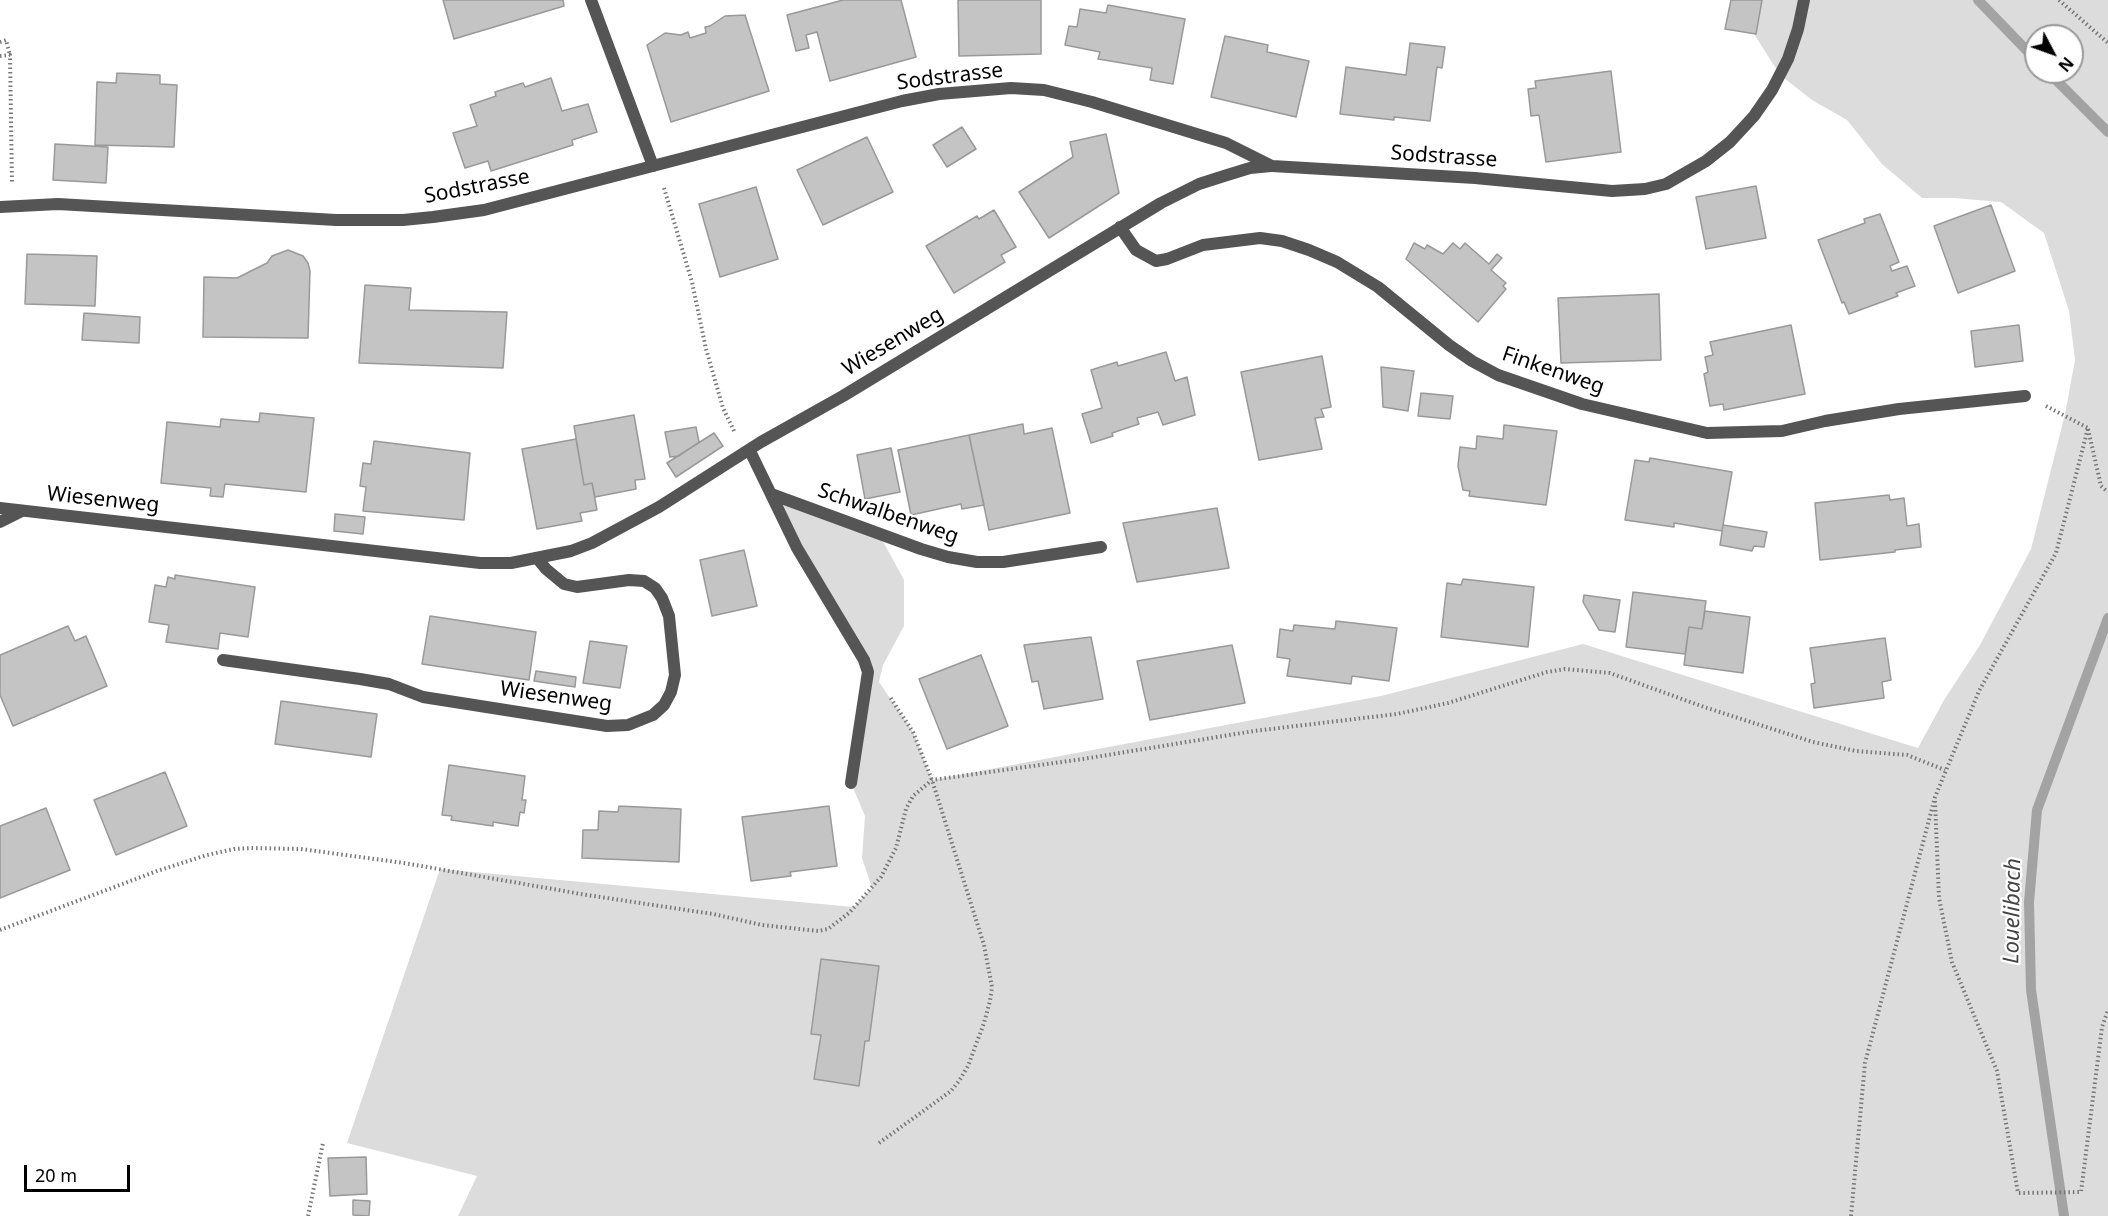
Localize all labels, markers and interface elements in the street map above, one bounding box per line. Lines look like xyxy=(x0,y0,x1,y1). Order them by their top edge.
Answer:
north arrow xyxy=(2024,24,2084,84)
text: N xyxy=(2054,52,2079,77)
street label: Sodstrasse xyxy=(895,58,1005,96)
street label: Sodstrasse xyxy=(1390,141,1498,173)
street label: Sodstrasse xyxy=(422,164,532,210)
street label: Wiesenweg xyxy=(838,302,948,382)
street label: Finkenweg xyxy=(1499,342,1607,400)
street label: Schwalbenweg xyxy=(814,478,962,550)
street label: Wiesenweg xyxy=(46,482,160,518)
street label: Wiesenweg xyxy=(498,677,614,717)
water label: Louelibach xyxy=(1999,858,2027,964)
scale bar xyxy=(27,1153,134,1191)
text: 20 m xyxy=(35,1163,77,1187)

